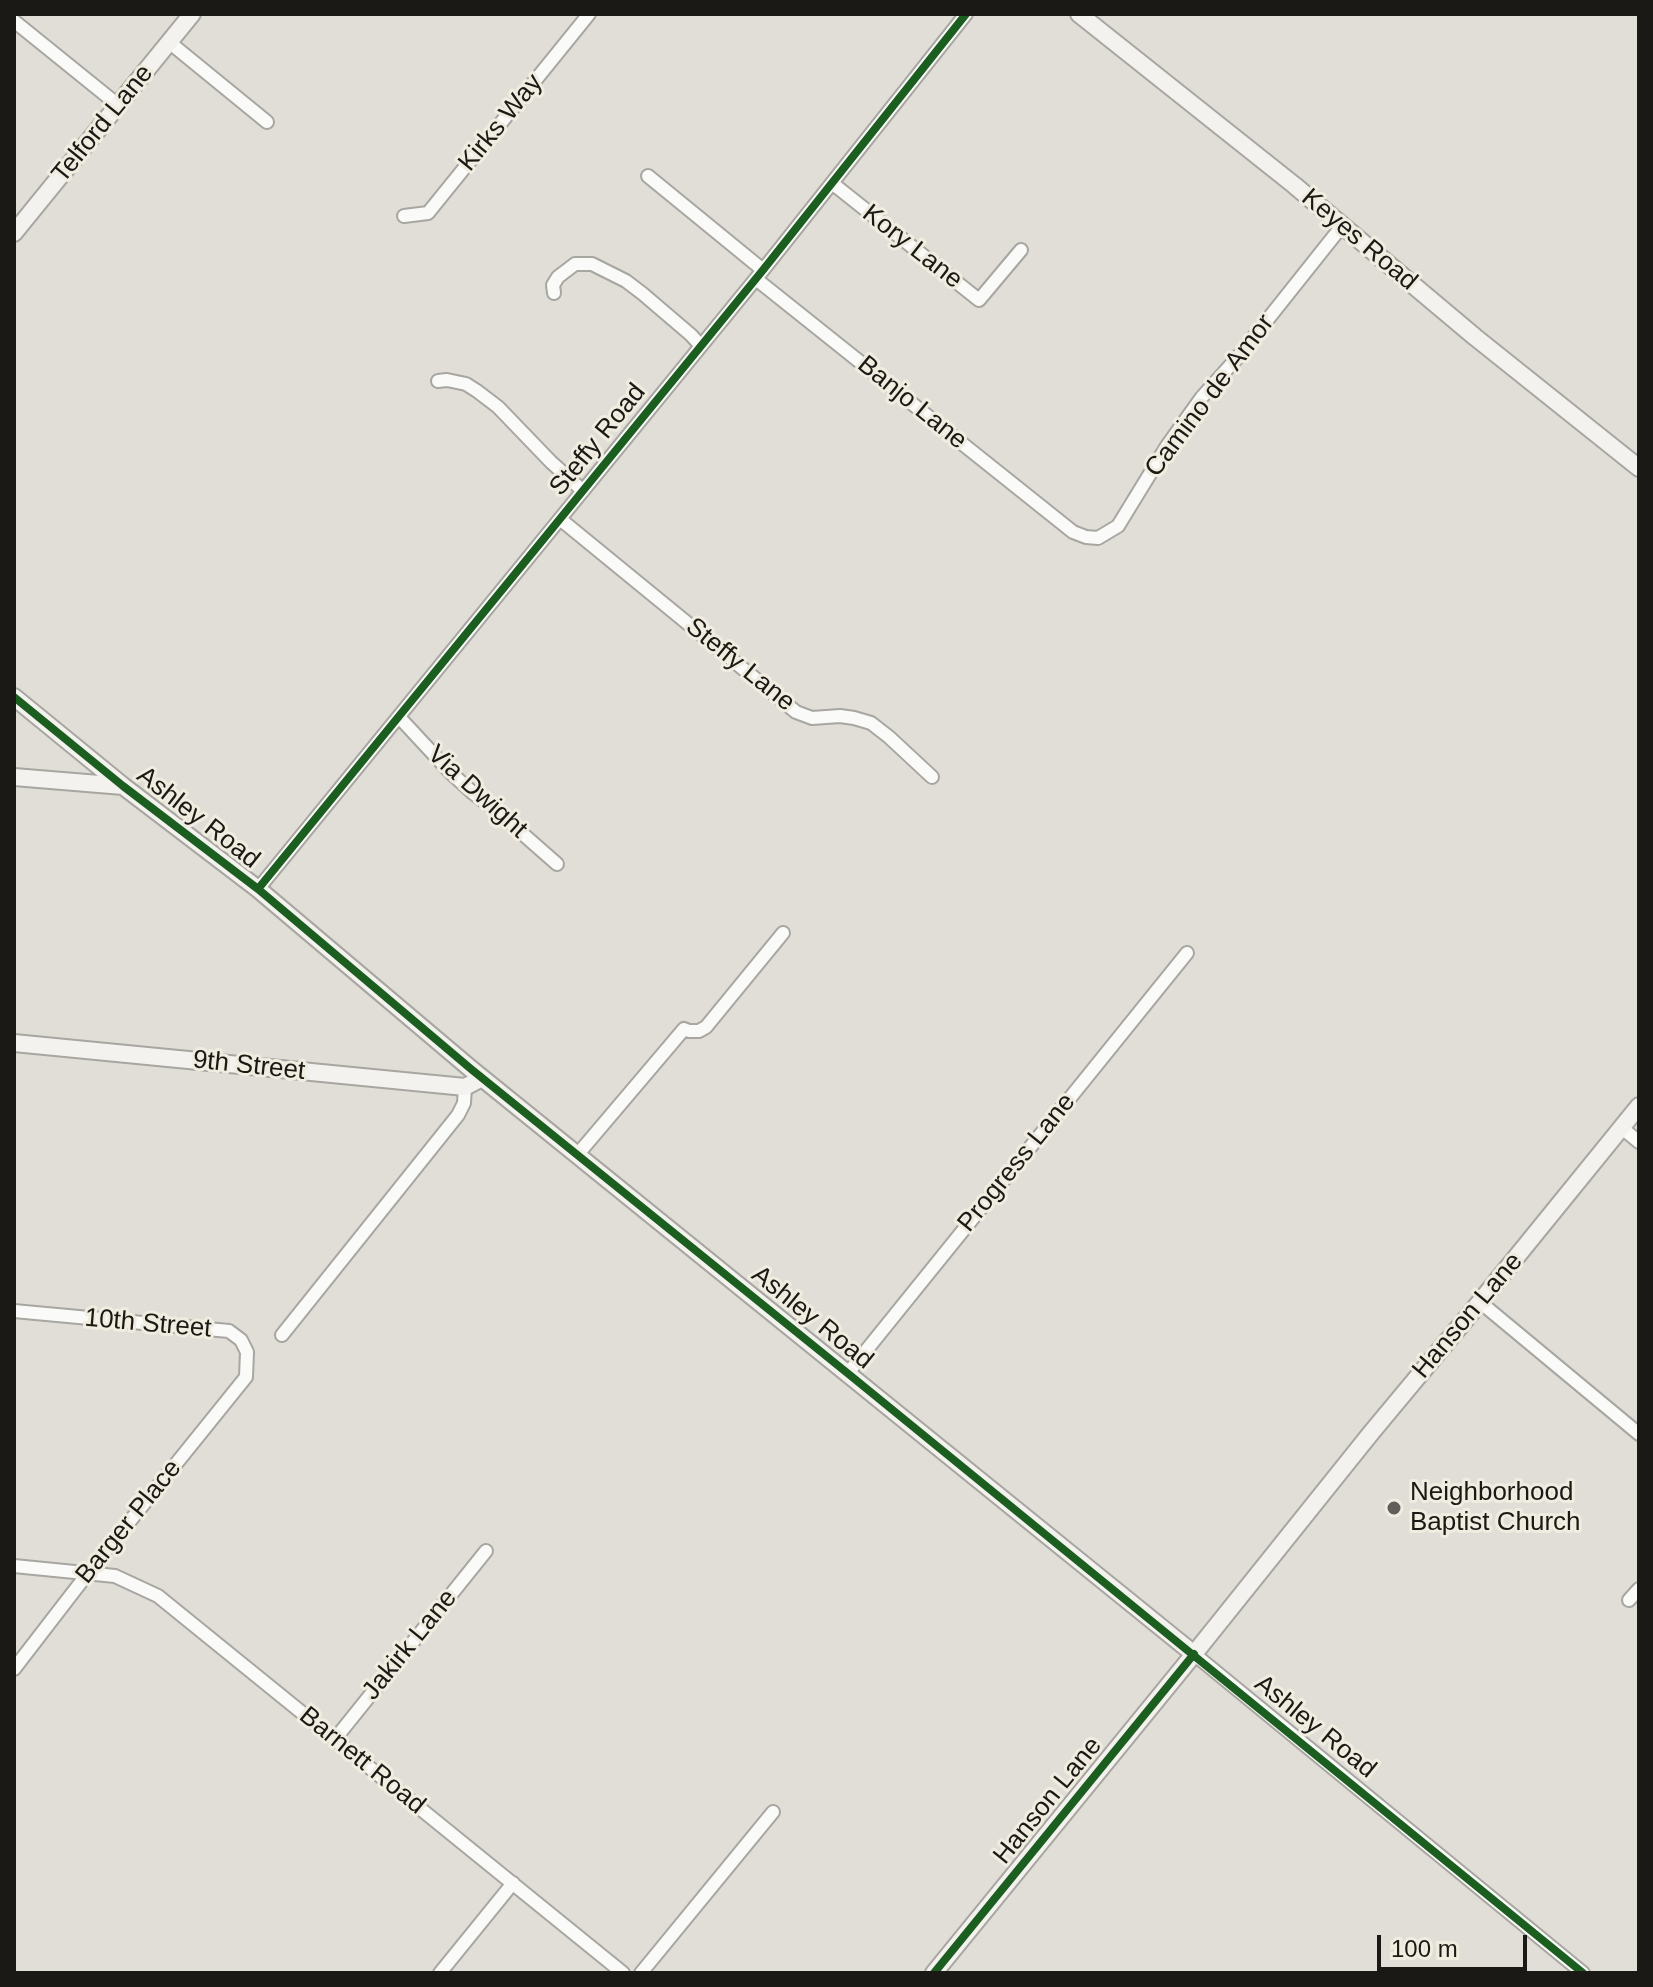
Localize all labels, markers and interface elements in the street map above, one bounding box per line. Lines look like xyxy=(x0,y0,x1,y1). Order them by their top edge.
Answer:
street label: Telford Lane xyxy=(46,59,160,189)
street label: Kirks Way xyxy=(452,68,550,178)
street label: Keyes Road xyxy=(1295,183,1423,297)
street label: Kory Lane xyxy=(856,198,968,296)
street label: Camino de Amor xyxy=(1139,309,1281,483)
street label: Banjo Lane xyxy=(851,349,973,457)
street label: Steffy Road xyxy=(543,378,653,502)
street label: Steffy Lane xyxy=(679,612,801,718)
street label: Via Dwight xyxy=(421,739,533,845)
street label: Ashley Road xyxy=(130,760,266,876)
street label: 9th Street xyxy=(191,1045,307,1087)
street label: Progress Lane xyxy=(952,1087,1082,1239)
street label: Hanson Lane xyxy=(1406,1247,1530,1385)
street label: Ashley Road xyxy=(745,1259,879,1377)
street label: 10th Street xyxy=(83,1303,213,1345)
street label: Barger Place xyxy=(70,1454,188,1590)
place label: Neighborhood Baptist Church xyxy=(1410,1477,1581,1538)
marker: Neighborhood Baptist Church xyxy=(1385,1499,1403,1517)
street label: Jakirk Lane xyxy=(356,1584,464,1706)
street label: Ashley Road xyxy=(1248,1668,1382,1786)
street label: Barnett Road xyxy=(293,1701,431,1821)
street label: Hanson Lane xyxy=(987,1731,1109,1871)
scale bar xyxy=(1381,1919,1531,1969)
text: 100 m xyxy=(1391,1935,1458,1962)

